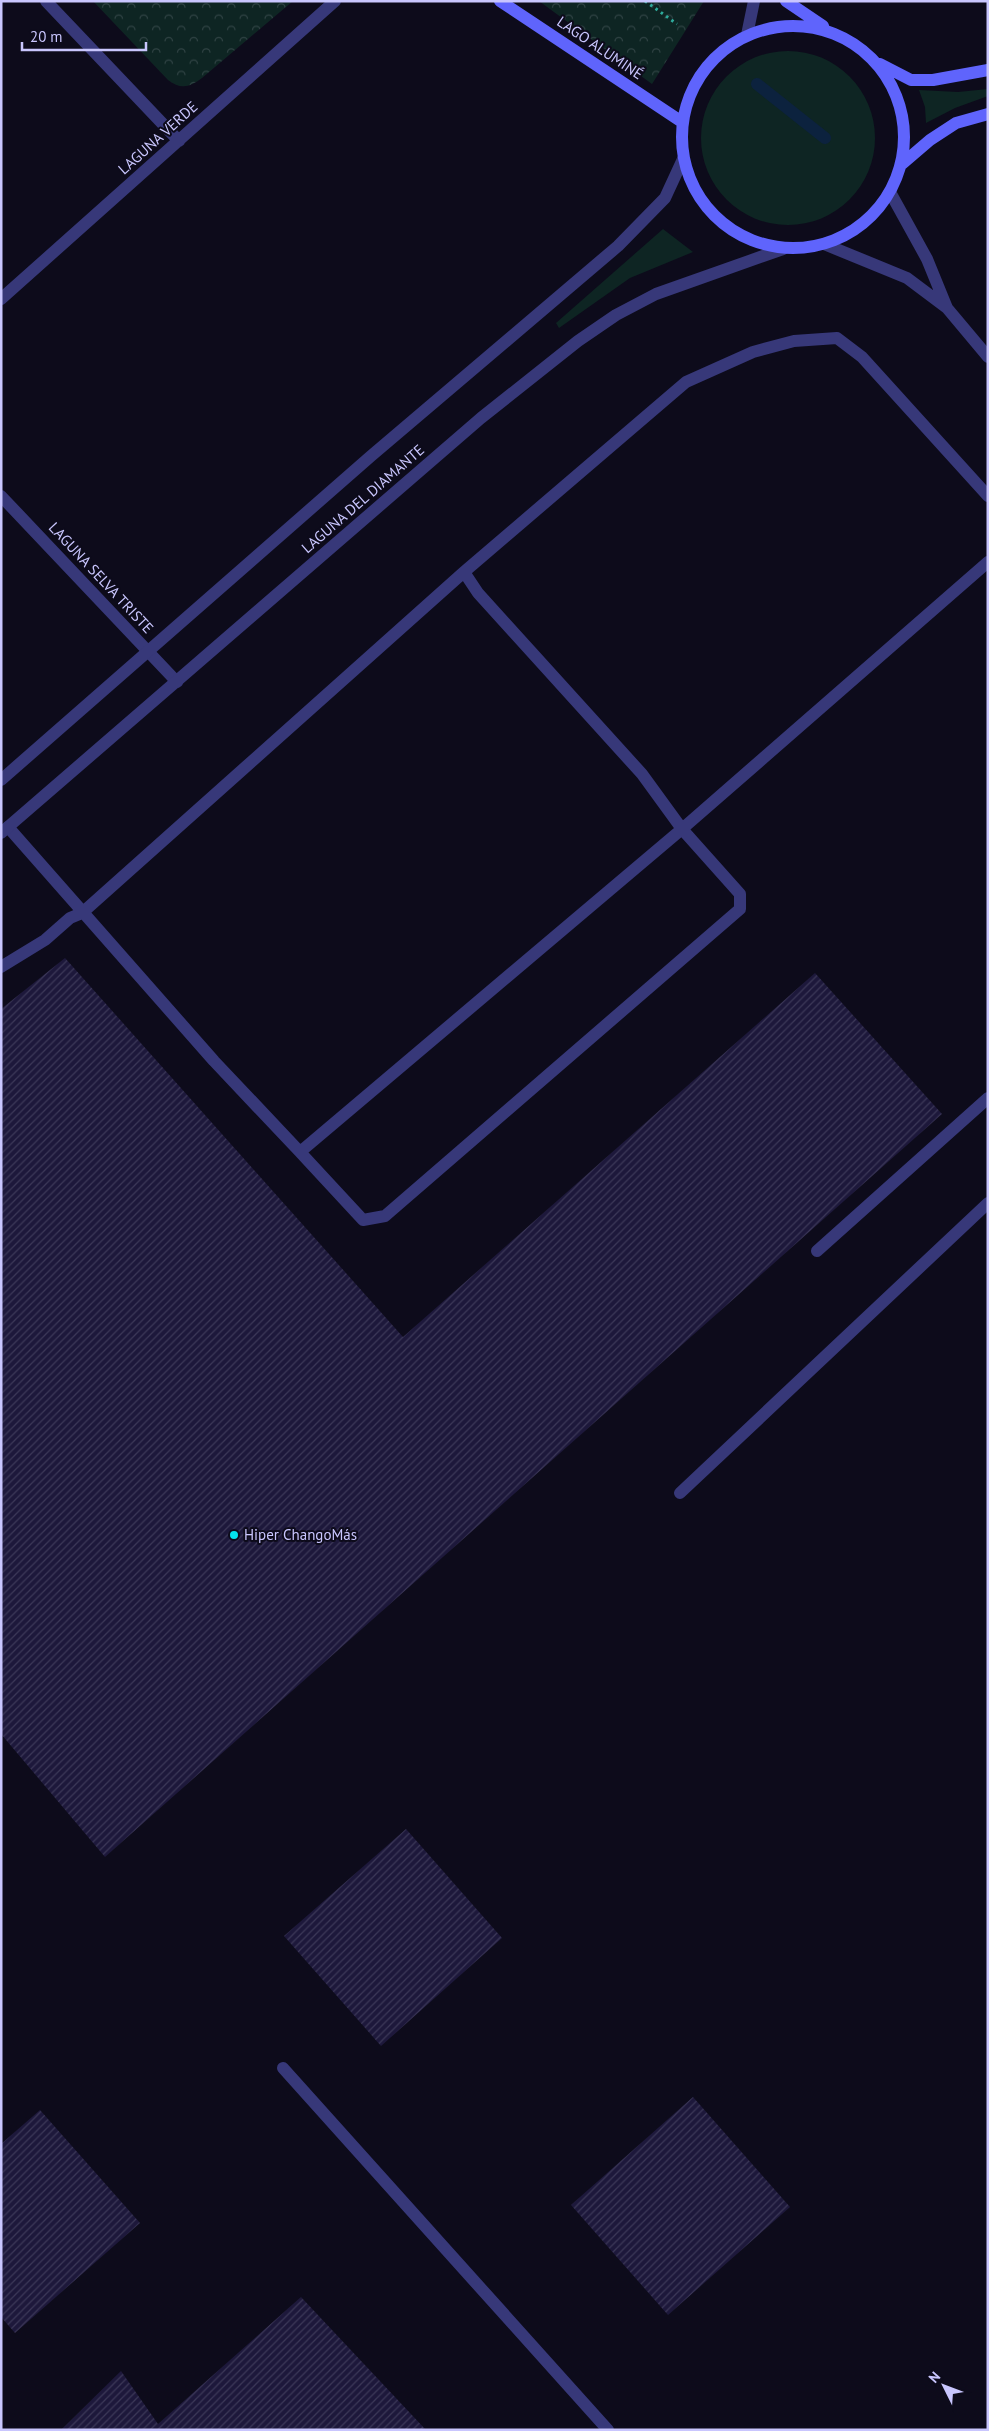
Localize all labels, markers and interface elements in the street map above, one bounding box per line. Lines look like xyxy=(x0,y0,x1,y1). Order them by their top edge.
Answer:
street label: LAGO ALUMINÉ xyxy=(554,12,647,83)
scale bar xyxy=(22,20,146,52)
text: 20 m xyxy=(30,27,63,46)
street label: LAGUNA VERDE xyxy=(114,97,201,178)
street label: LAGUNA DEL DIAMANTE xyxy=(297,440,428,557)
street label: LAGUNA SELVA TRISTE xyxy=(45,518,158,637)
place label: Hiper ChangoMás xyxy=(244,1525,357,1544)
marker: Hiper ChangoMás xyxy=(228,1529,240,1541)
north arrow xyxy=(919,2361,969,2411)
text: N xyxy=(925,2368,944,2387)

